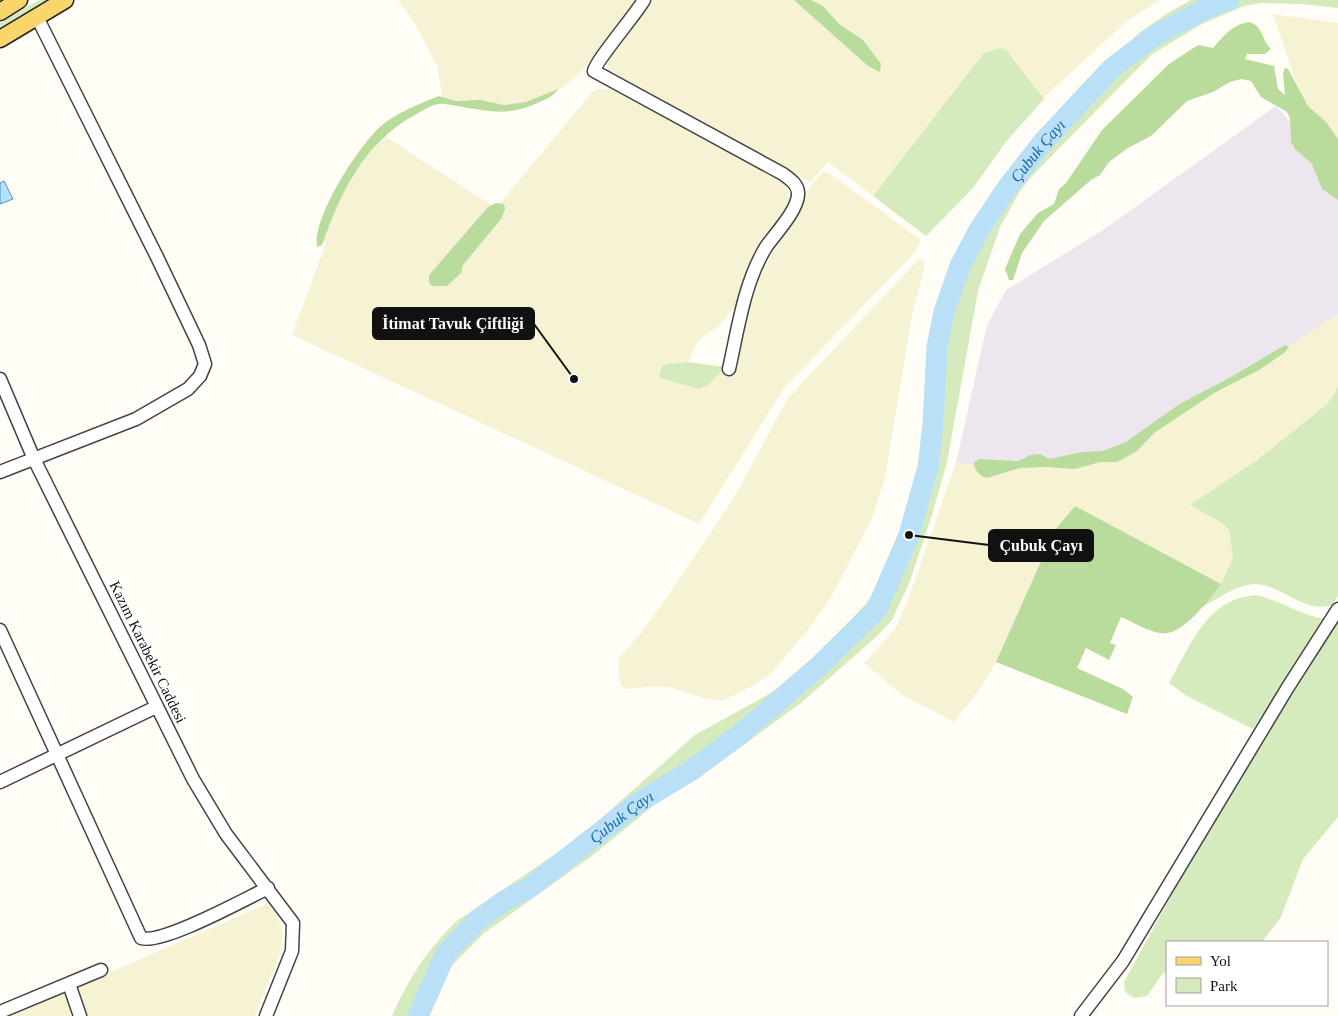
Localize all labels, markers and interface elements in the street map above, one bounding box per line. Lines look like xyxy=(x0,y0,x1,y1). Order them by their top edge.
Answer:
water label: Çubuk Çayı xyxy=(1007,116,1069,186)
callout: İtimat Tavuk Çiftliği xyxy=(373,308,534,339)
text: İtimat Tavuk Çiftliği xyxy=(382,314,524,333)
callout: Çubuk Çayı xyxy=(989,530,1093,561)
text: Çubuk Çayı xyxy=(999,537,1083,555)
street label: Kazım Karabekir Caddesi xyxy=(107,578,189,726)
water label: Çubuk Çayı xyxy=(586,787,657,847)
legend xyxy=(1166,941,1328,1006)
text: Yol xyxy=(1210,953,1231,969)
text: Park xyxy=(1210,978,1238,994)

